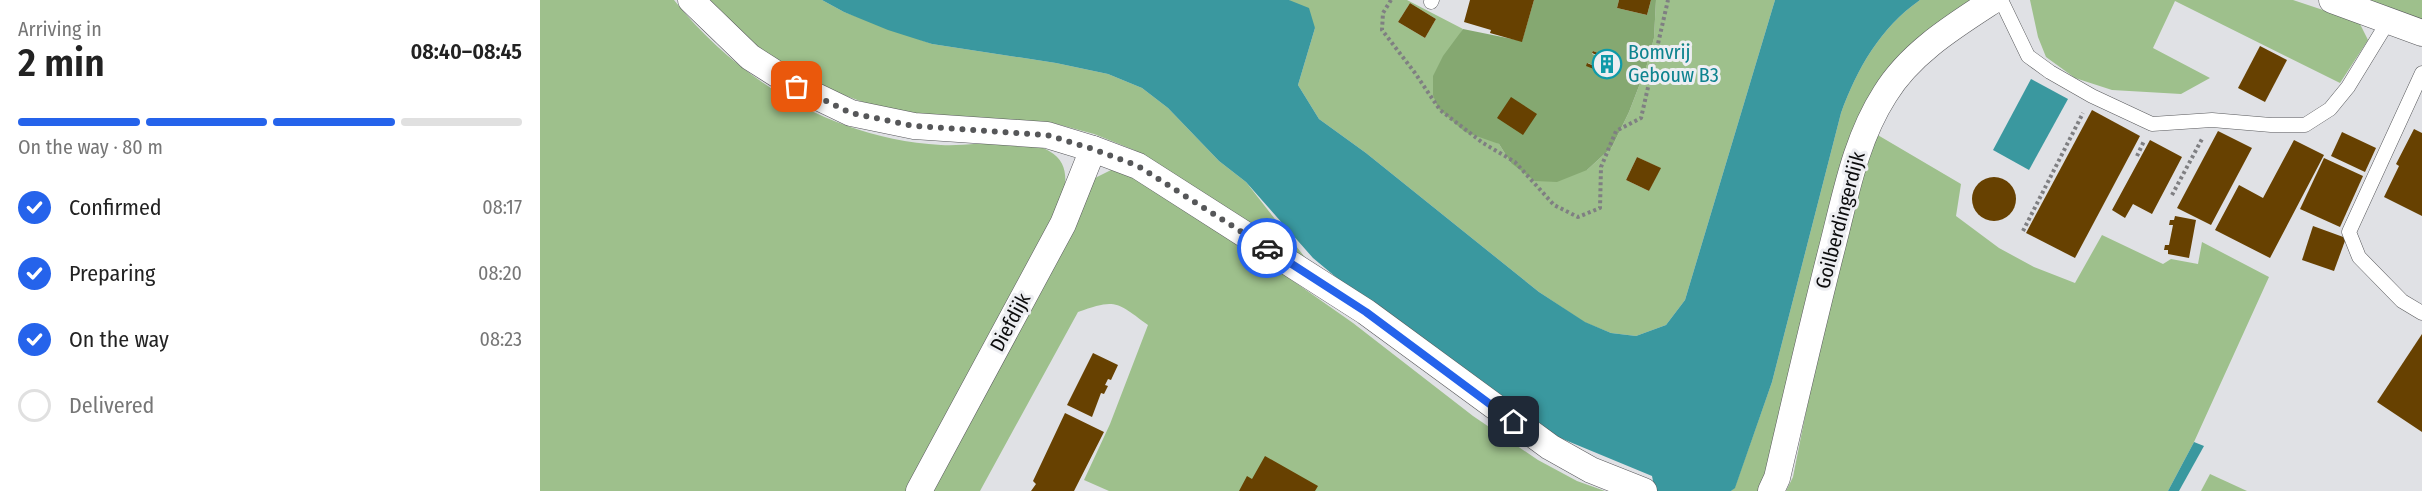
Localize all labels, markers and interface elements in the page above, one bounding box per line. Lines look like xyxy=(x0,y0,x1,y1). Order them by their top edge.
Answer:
text: Arriving in xyxy=(18,17,102,41)
text: 08:40–08:45 xyxy=(411,38,522,65)
text: 2 min xyxy=(18,40,105,86)
place label: Bomvrij Gebouw B3 xyxy=(1628,40,1719,87)
building icon: Bomvrij Gebouw B3 xyxy=(1591,48,1623,80)
pin xyxy=(771,61,822,112)
icon: bag xyxy=(780,70,813,103)
text: On the way · 80 m xyxy=(18,135,163,159)
street label: Goilberdingerdijk xyxy=(1810,148,1870,291)
icon: check xyxy=(18,191,51,224)
text: Confirmed xyxy=(69,194,162,221)
text: 08:17 xyxy=(482,195,522,219)
courier xyxy=(1237,218,1297,278)
icon: car xyxy=(1251,232,1284,265)
icon: check xyxy=(18,257,51,290)
text: Preparing xyxy=(69,260,155,287)
text: 08:20 xyxy=(478,261,522,285)
street label: Diefdijk xyxy=(985,288,1036,355)
icon: check xyxy=(18,323,51,356)
text: On the way xyxy=(69,326,169,353)
text: 08:23 xyxy=(480,327,522,351)
text: Delivered xyxy=(69,392,154,419)
pin xyxy=(1488,396,1539,447)
icon: home xyxy=(1497,405,1530,438)

